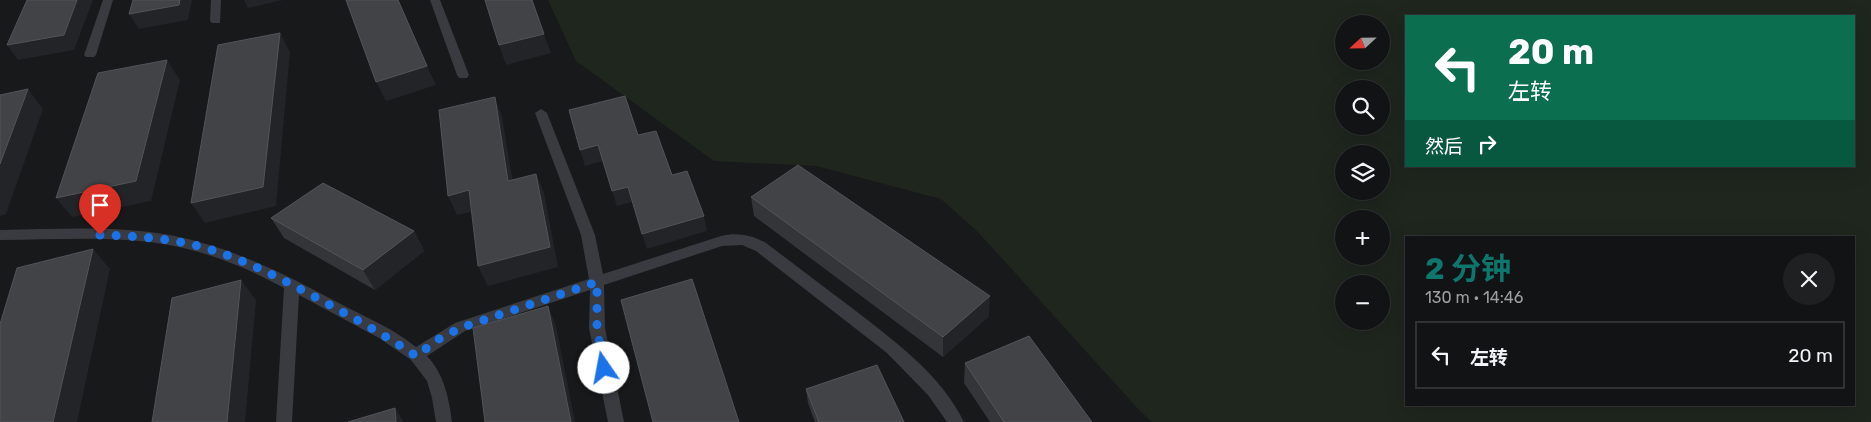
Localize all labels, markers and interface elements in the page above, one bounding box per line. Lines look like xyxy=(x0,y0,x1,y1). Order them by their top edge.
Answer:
north arrow xyxy=(1335,15,1390,70)
map controls xyxy=(1335,15,1390,330)
text: 20 m xyxy=(1508,31,1594,73)
icon: left xyxy=(1425,35,1490,100)
text: 左转 xyxy=(1508,78,1552,105)
button: search xyxy=(1335,80,1390,135)
icon: right xyxy=(1473,130,1501,158)
text: 然后 xyxy=(1425,135,1463,158)
button: layers xyxy=(1335,145,1390,200)
pin xyxy=(79,184,121,235)
icon: arrive xyxy=(86,191,114,219)
button: + xyxy=(1335,210,1390,265)
text: 2 分钟 xyxy=(1425,251,1511,287)
button: close xyxy=(1783,253,1835,305)
button: − xyxy=(1335,275,1390,330)
text: 130 m · 14:46 xyxy=(1425,288,1523,307)
position arrow xyxy=(577,341,629,393)
icon: left xyxy=(1427,341,1455,369)
text: 20 m xyxy=(1788,344,1833,367)
text: 左转 xyxy=(1470,346,1508,369)

